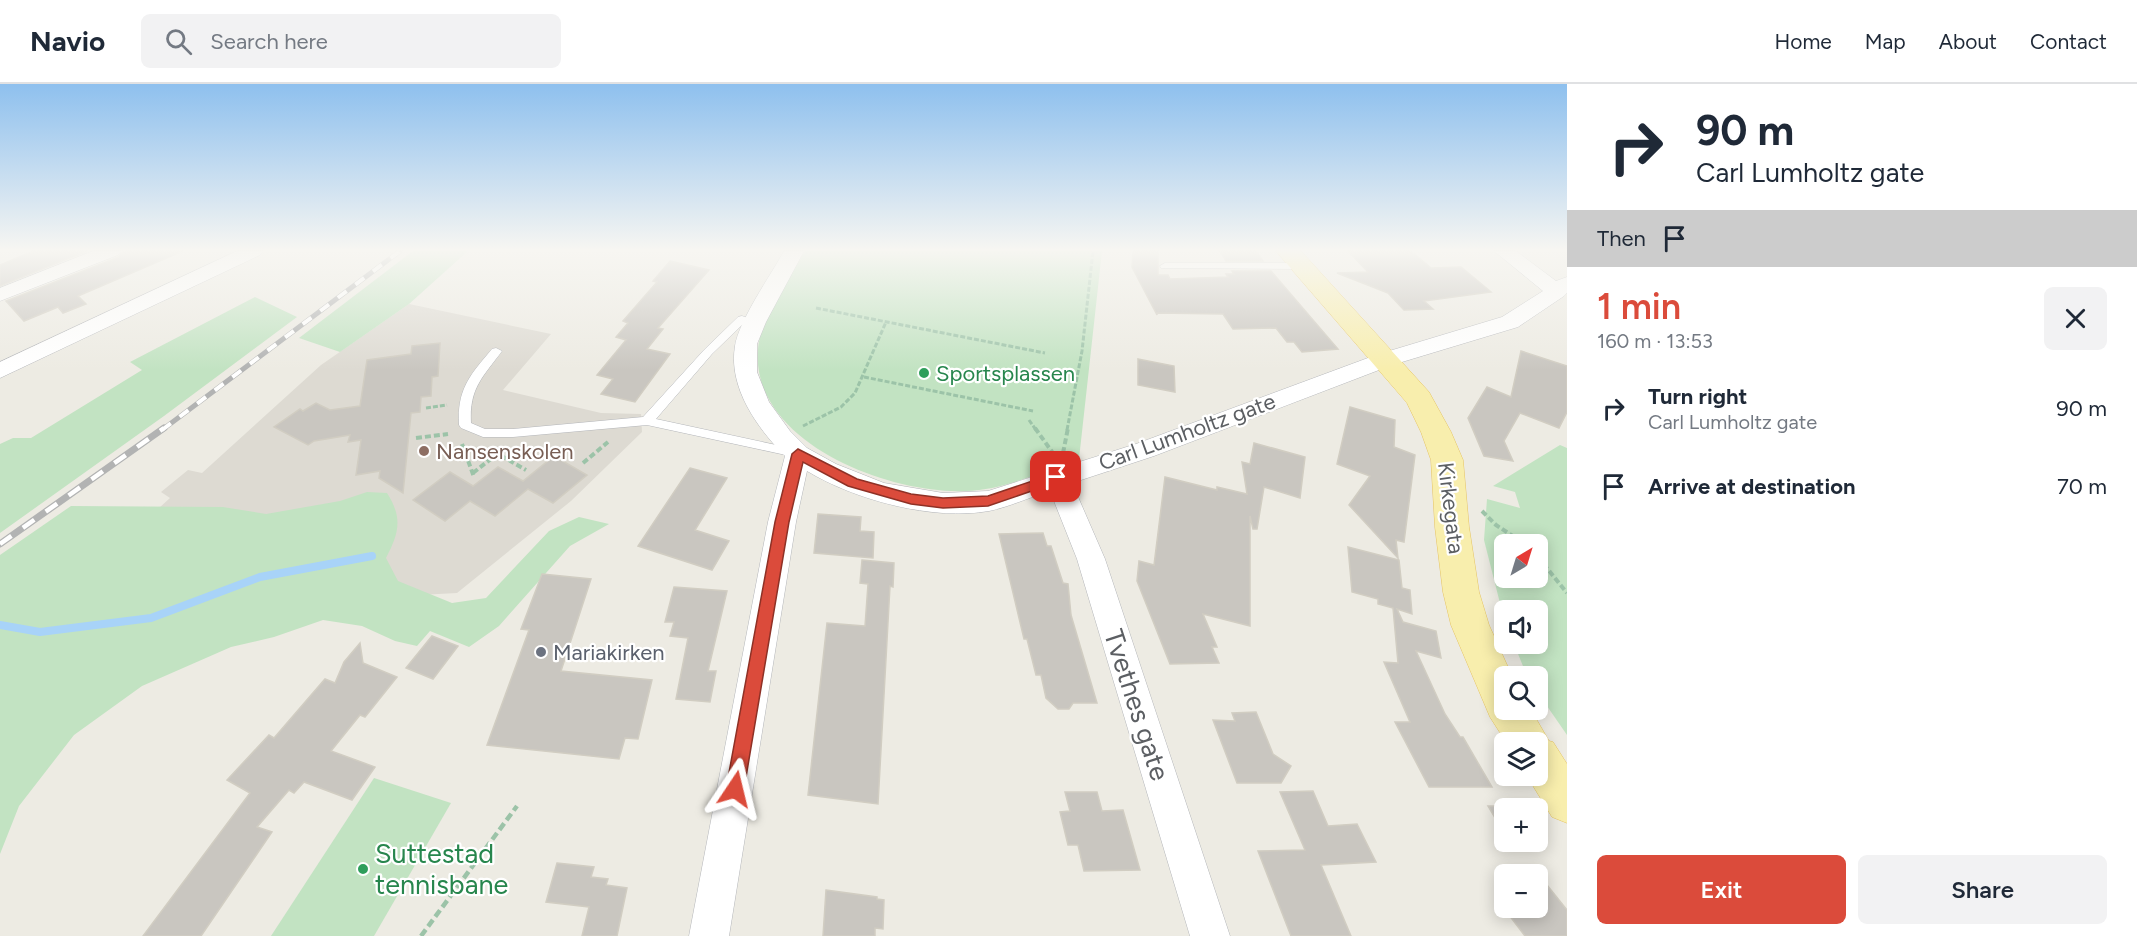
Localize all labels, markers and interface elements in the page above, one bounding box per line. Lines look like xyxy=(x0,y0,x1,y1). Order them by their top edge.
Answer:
search box xyxy=(141,14,561,68)
text: Navio xyxy=(30,24,105,58)
icon: search xyxy=(162,25,195,58)
text: Search here xyxy=(210,28,328,55)
text: Home xyxy=(1775,29,1832,54)
text: Map xyxy=(1865,29,1906,54)
text: About xyxy=(1939,29,1997,54)
text: Contact xyxy=(2030,29,2107,54)
text: 90 m xyxy=(1696,105,1794,156)
icon: right xyxy=(1597,108,1675,186)
text: Carl Lumholtz gate xyxy=(1696,156,1924,189)
icon: arrive xyxy=(1658,222,1691,255)
text: Then xyxy=(1597,225,1646,252)
text: 1 min xyxy=(1597,285,1681,328)
button: close xyxy=(2044,287,2107,350)
text: 160 m · 13:53 xyxy=(1597,329,1713,353)
place label: Sportsplassen xyxy=(936,360,1075,387)
marker: Sportsplassen xyxy=(917,366,931,380)
text: Turn right xyxy=(1648,383,1747,410)
street label: Carl Lumholtz gate xyxy=(1095,387,1279,477)
icon: right xyxy=(1597,392,1630,425)
text: 90 m xyxy=(2056,395,2107,422)
text: Carl Lumholtz gate xyxy=(1648,410,1817,434)
place label: Nansenskolen xyxy=(436,438,574,465)
marker: Nansenskolen xyxy=(417,444,431,458)
pin xyxy=(1030,451,1081,502)
icon: arrive xyxy=(1039,460,1072,493)
street label: Kirkegata xyxy=(1432,461,1470,555)
icon: arrive xyxy=(1597,470,1630,503)
text: Arrive at destination xyxy=(1648,473,1856,500)
text: 70 m xyxy=(2057,473,2107,500)
north arrow xyxy=(1494,534,1548,588)
map controls xyxy=(1494,534,1548,918)
button: sound xyxy=(1494,600,1548,654)
street label: Tvethes gate xyxy=(1097,625,1177,785)
place label: Mariakirken xyxy=(553,639,665,666)
marker: Mariakirken xyxy=(534,645,548,659)
button: search xyxy=(1494,666,1548,720)
button: layers xyxy=(1494,732,1548,786)
position arrow xyxy=(703,757,767,821)
button: + xyxy=(1494,798,1548,852)
place label: Suttestad tennisbane xyxy=(375,837,508,901)
button: Exit xyxy=(1597,855,1846,924)
button: Share xyxy=(1858,855,2107,924)
marker: Suttestad tennisbane xyxy=(356,862,370,876)
button: − xyxy=(1494,864,1548,918)

